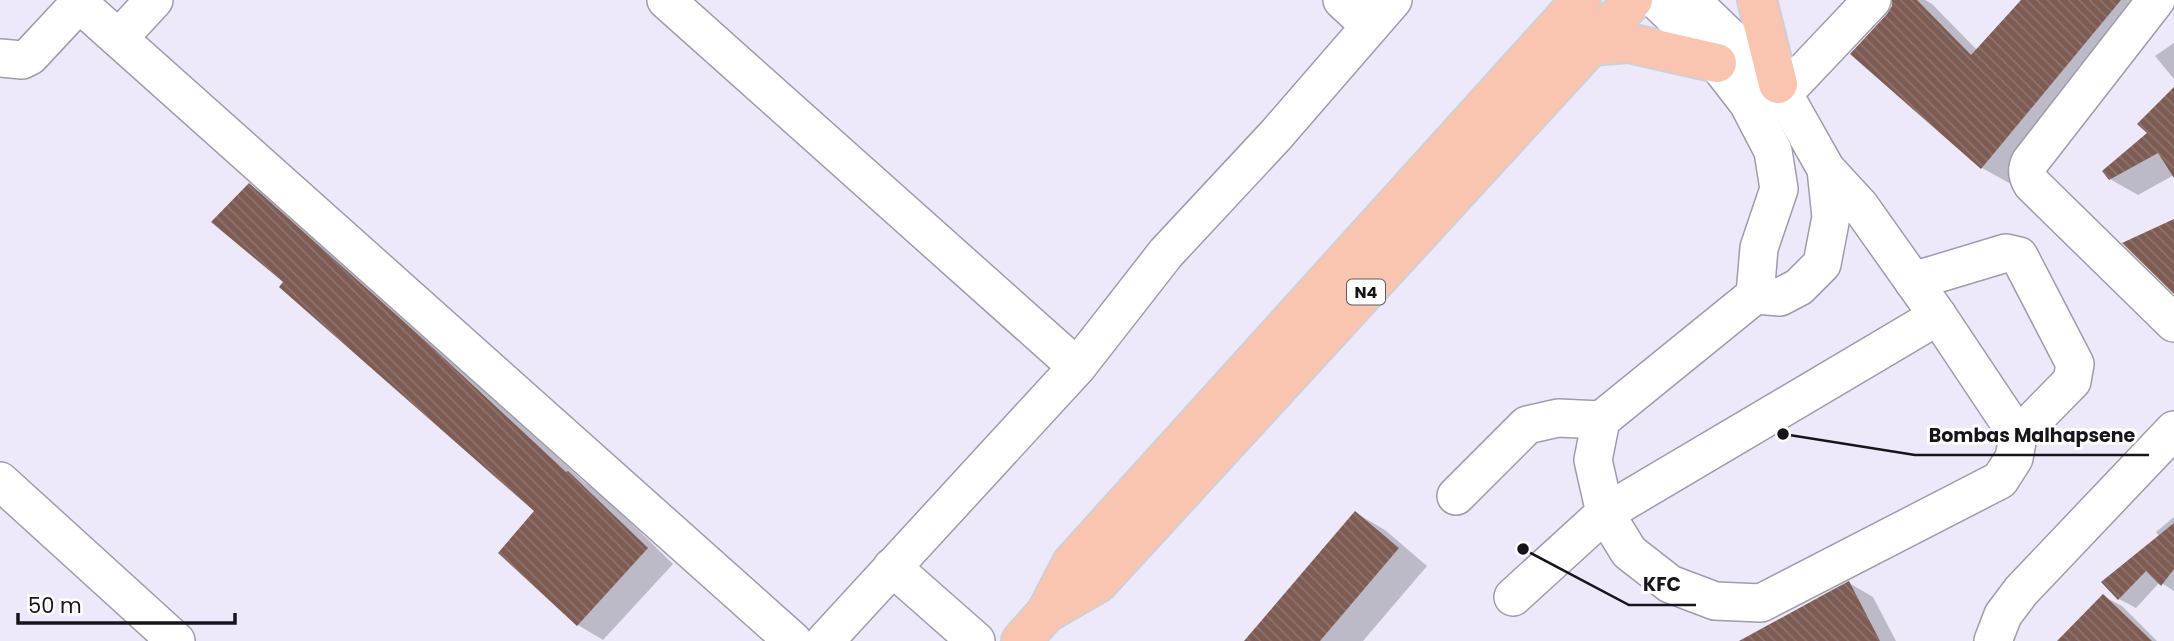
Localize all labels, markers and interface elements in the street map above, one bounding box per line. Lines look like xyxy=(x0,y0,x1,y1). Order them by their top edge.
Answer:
road number: N4 xyxy=(1347,280,1385,304)
callout: Bombas Malhapsene xyxy=(1915,415,2149,455)
text: Bombas Malhapsene xyxy=(1929,422,2136,449)
callout: KFC xyxy=(1629,565,1696,605)
text: KFC xyxy=(1643,571,1681,598)
scale bar xyxy=(18,582,234,626)
text: 50 m xyxy=(28,591,82,620)

